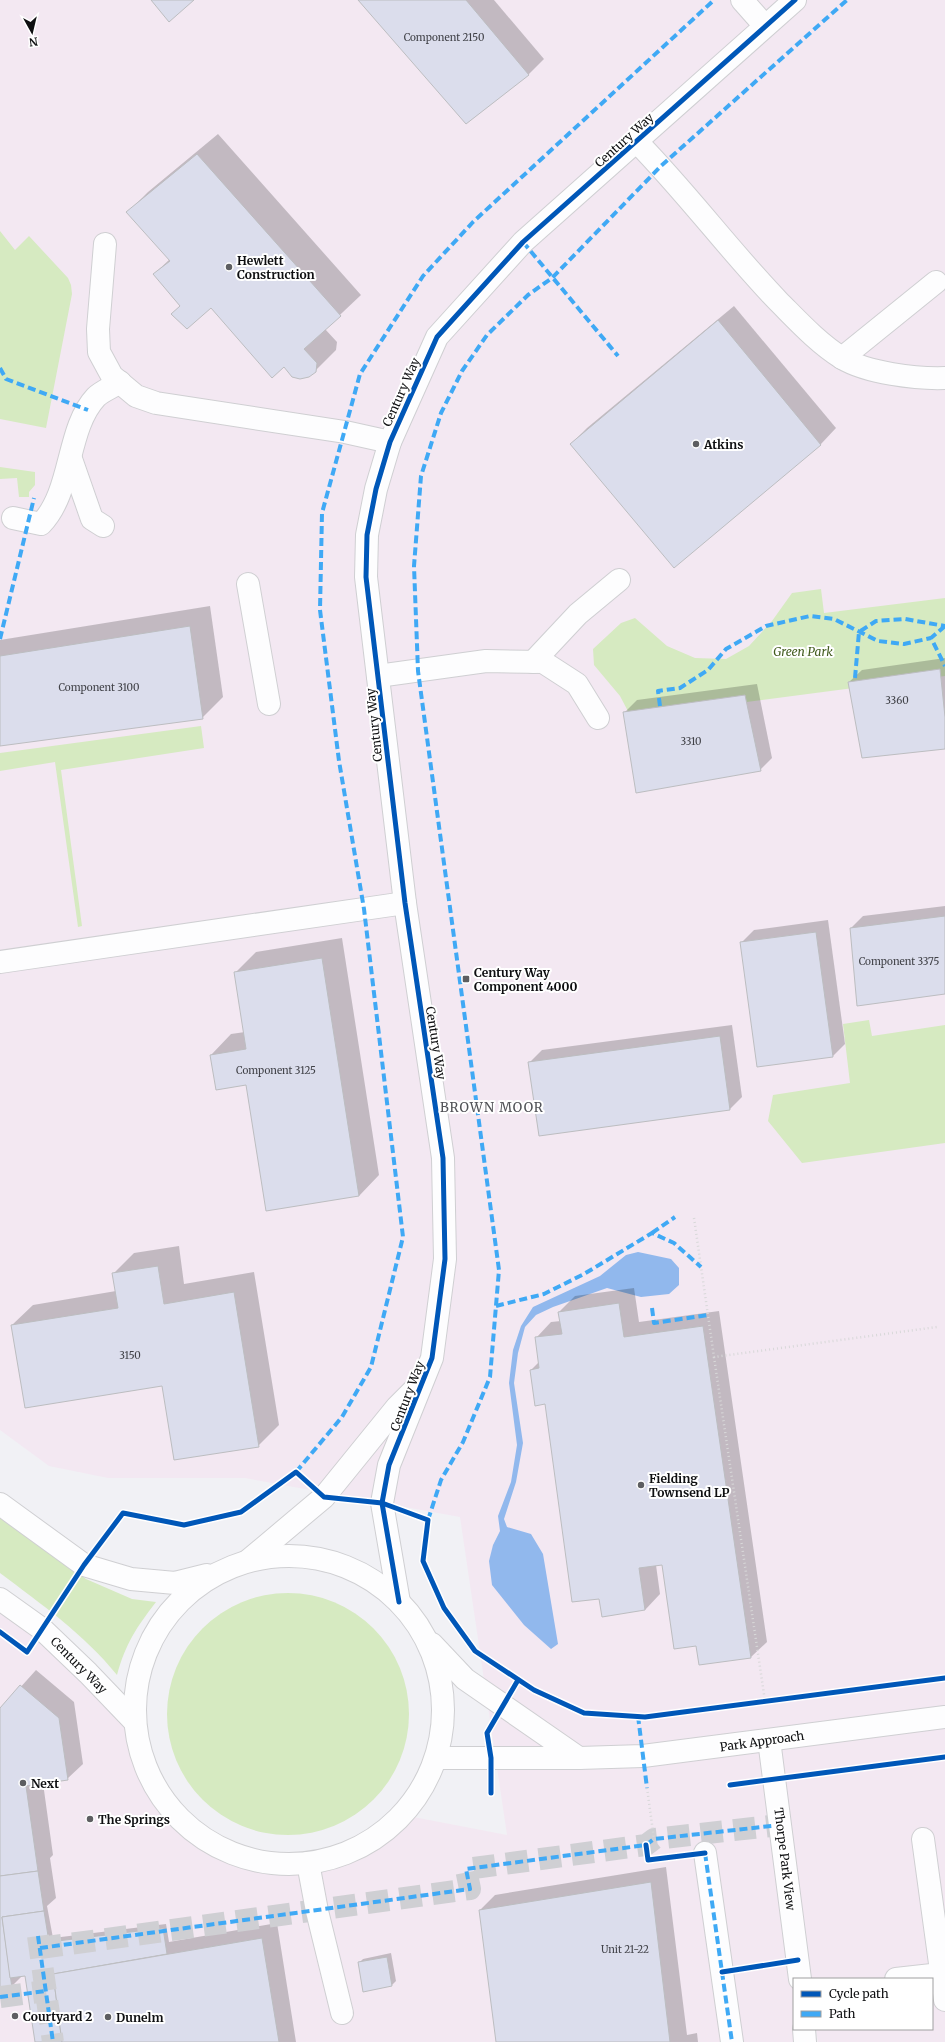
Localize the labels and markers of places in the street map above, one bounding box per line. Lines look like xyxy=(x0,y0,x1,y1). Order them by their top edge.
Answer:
place label: Hewlett Construction xyxy=(237,253,315,282)
marker: Hewlett Construction xyxy=(224,262,234,272)
place label: Atkins xyxy=(703,437,743,452)
marker: Atkins xyxy=(691,439,701,449)
place label: Century Way Component 4000 xyxy=(474,965,578,994)
marker: Century Way Component 4000 xyxy=(461,974,471,984)
place label: Fielding Townsend LP xyxy=(649,1471,730,1500)
marker: Fielding Townsend LP xyxy=(636,1480,646,1490)
place label: Next xyxy=(31,1776,59,1791)
marker: Next xyxy=(18,1778,28,1788)
place label: The Springs xyxy=(98,1812,170,1827)
marker: The Springs xyxy=(85,1814,95,1824)
place label: Courtyard 2 xyxy=(23,2009,92,2024)
place label: Dunelm xyxy=(116,2010,163,2025)
marker: Courtyard 2 xyxy=(10,2011,20,2021)
marker: Dunelm xyxy=(103,2012,113,2022)

